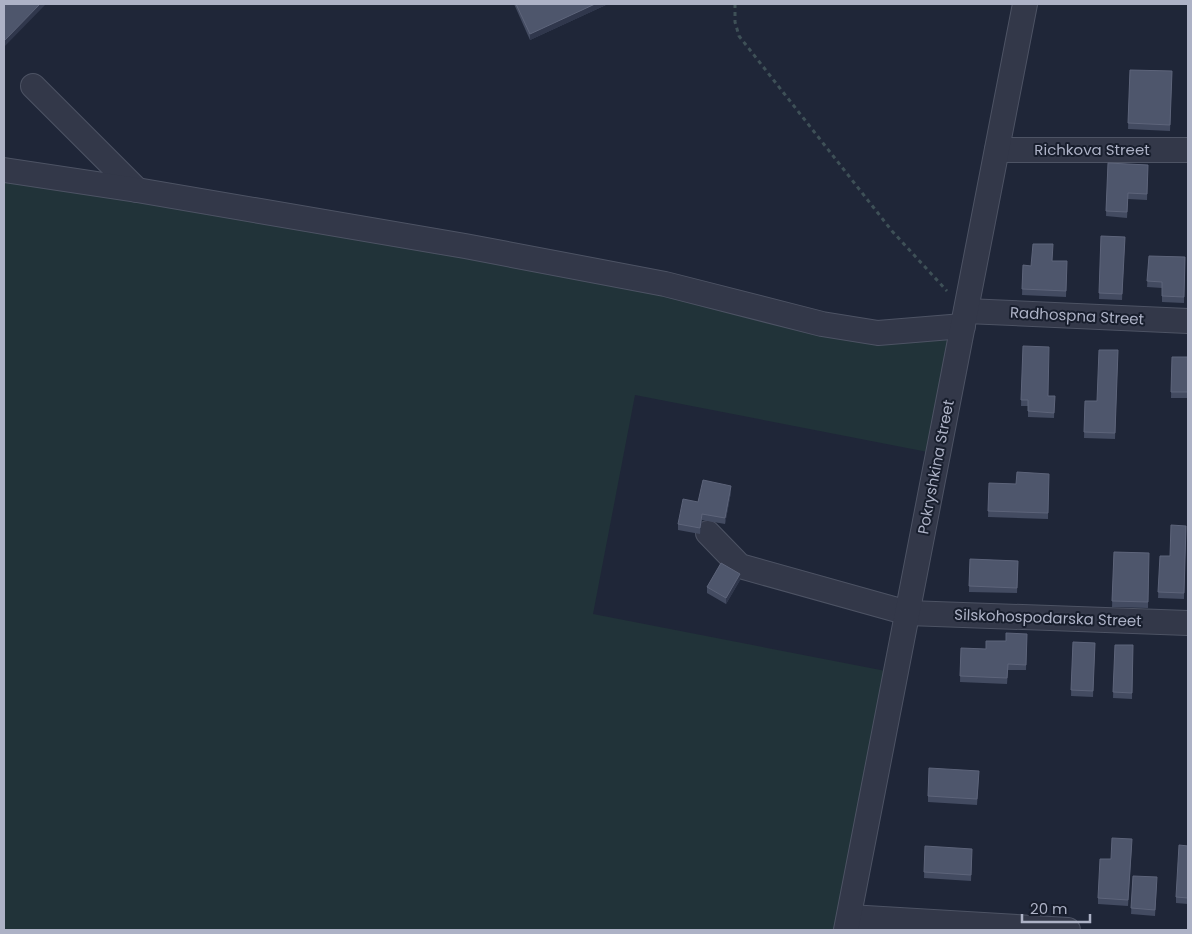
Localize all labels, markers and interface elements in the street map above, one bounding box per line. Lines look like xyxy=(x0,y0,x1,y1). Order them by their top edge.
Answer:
street label: Richkova Street xyxy=(1034,139,1150,160)
street label: Radhospna Street xyxy=(1009,302,1145,329)
street label: Pokryshkina Street xyxy=(912,398,959,536)
street label: Silskohospodarska Street xyxy=(954,604,1142,631)
scale bar xyxy=(1022,892,1090,924)
text: 20 m xyxy=(1030,898,1068,919)

